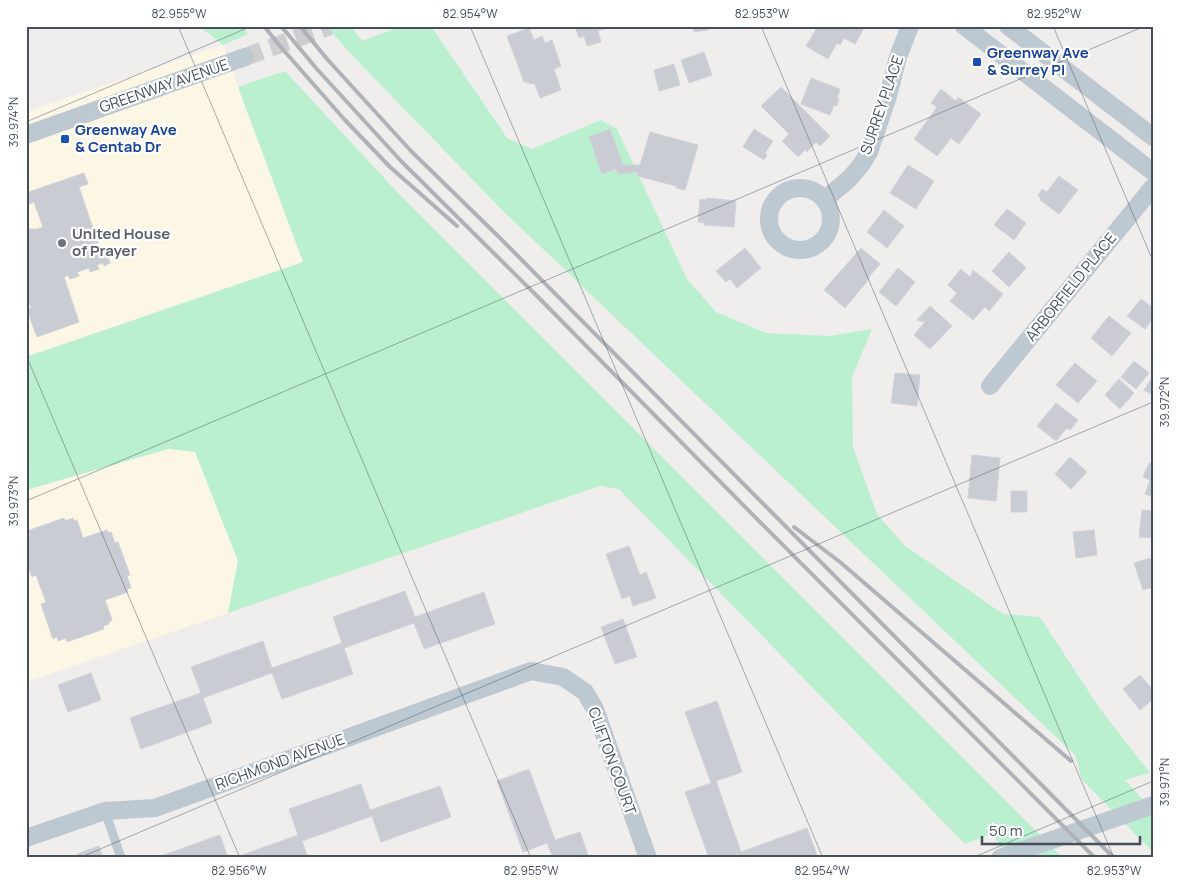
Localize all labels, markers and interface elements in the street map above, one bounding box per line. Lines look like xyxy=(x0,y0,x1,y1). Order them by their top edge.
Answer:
text: 82.955°W xyxy=(152,5,207,22)
text: 82.954°W xyxy=(443,5,498,22)
text: 82.953°W xyxy=(735,5,790,22)
text: 82.952°W xyxy=(1027,5,1082,22)
place label: Greenway Ave & Surrey Pl xyxy=(987,42,1089,80)
street label: SURREY PLACE xyxy=(855,53,908,157)
street label: GREENWAY AVENUE xyxy=(97,54,231,117)
marker: Greenway Ave & Surrey Pl xyxy=(971,56,983,68)
text: 39.974°N xyxy=(5,97,22,147)
place label: Greenway Ave & Centab Dr xyxy=(75,119,177,157)
marker: Greenway Ave & Centab Dr xyxy=(59,133,71,145)
place label: United House of Prayer xyxy=(72,223,170,261)
street label: ARBORFIELD PLACE xyxy=(1020,228,1121,345)
marker: United House of Prayer xyxy=(56,237,68,249)
text: 39.972°N xyxy=(1156,377,1173,427)
text: 39.973°N xyxy=(5,476,22,526)
street label: CLIFTON COURT xyxy=(583,704,642,818)
street label: RICHMOND AVENUE xyxy=(212,728,347,795)
text: 39.971°N xyxy=(1156,758,1173,806)
scale bar xyxy=(982,814,1139,846)
text: 50 m xyxy=(989,820,1023,841)
text: 82.956°W xyxy=(211,862,267,879)
text: 82.955°W xyxy=(504,862,559,879)
text: 82.954°W xyxy=(795,862,850,879)
text: 82.953°W xyxy=(1087,862,1142,879)

